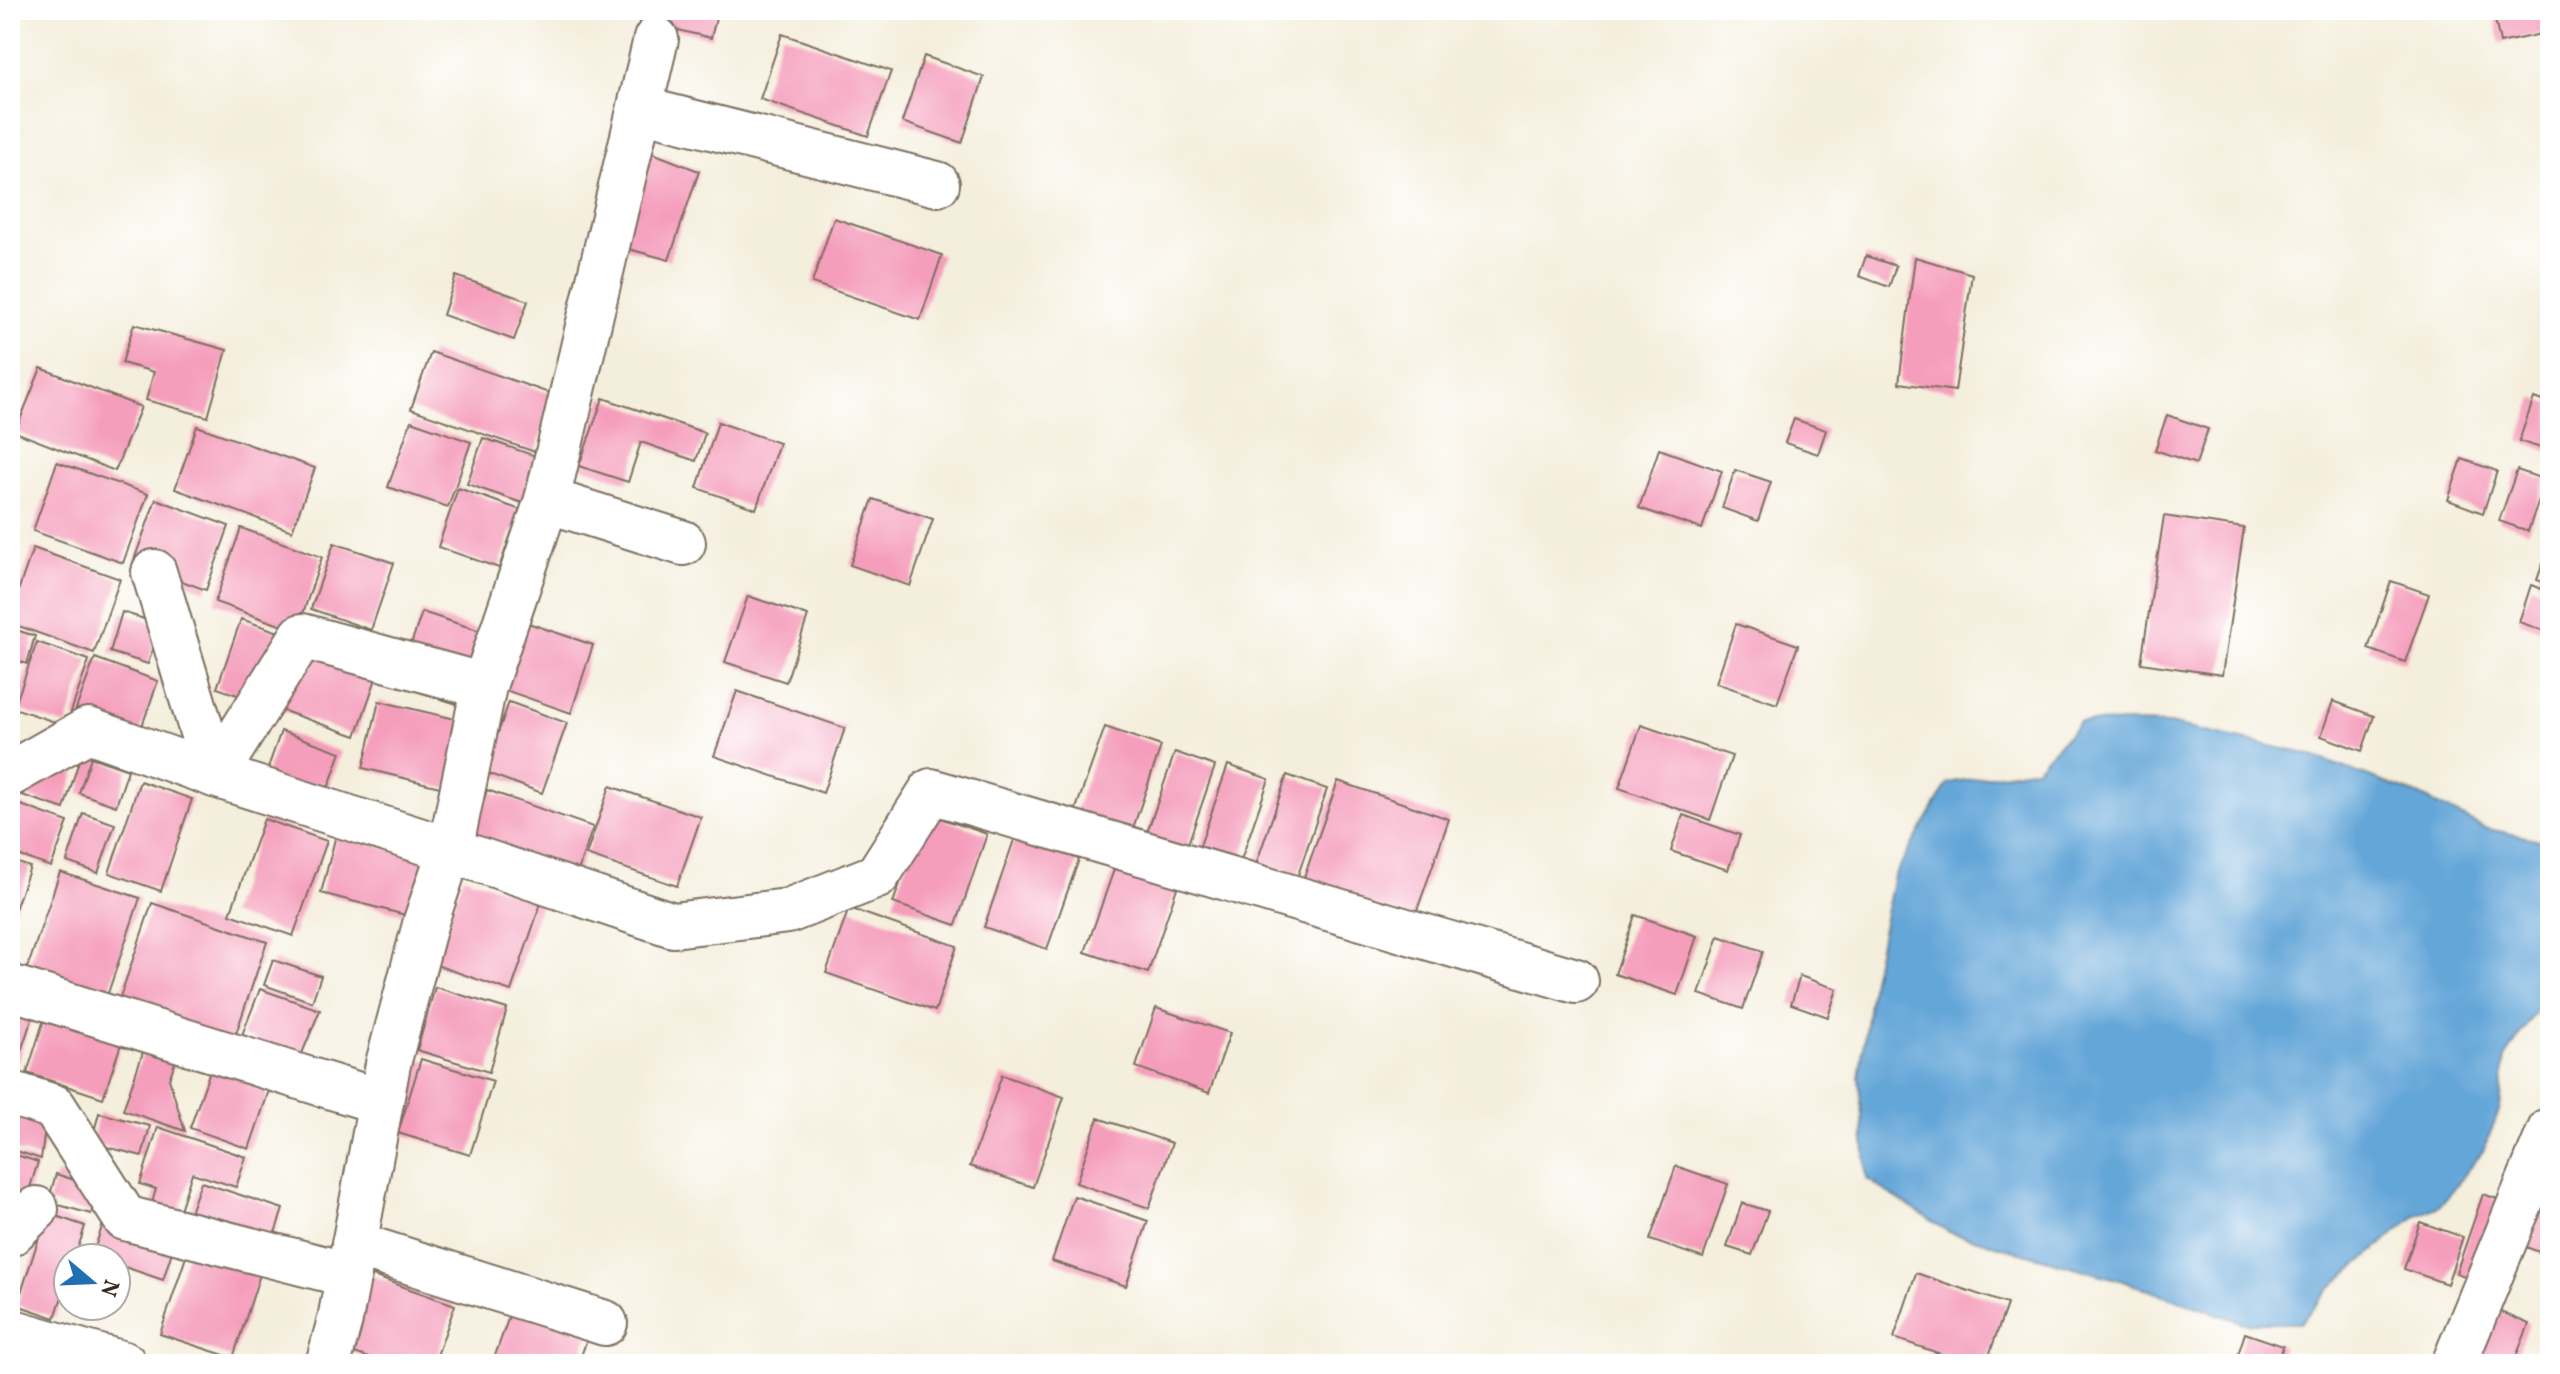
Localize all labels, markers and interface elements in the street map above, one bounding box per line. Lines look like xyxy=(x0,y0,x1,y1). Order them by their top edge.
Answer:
north arrow xyxy=(52,1242,132,1322)
text: N xyxy=(91,1275,126,1300)

